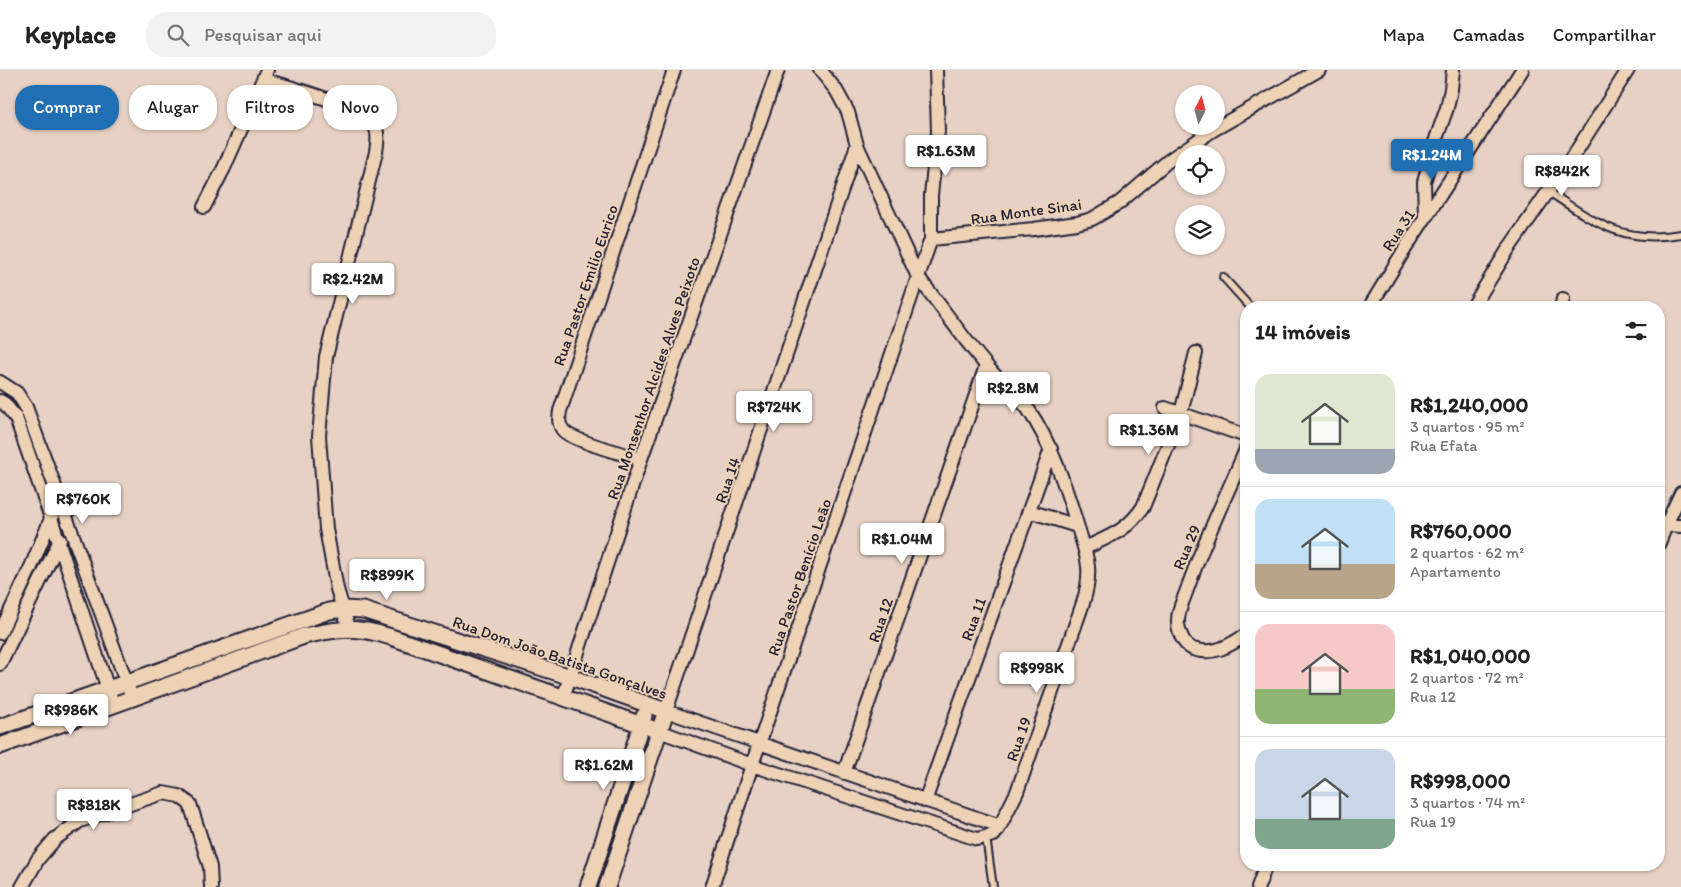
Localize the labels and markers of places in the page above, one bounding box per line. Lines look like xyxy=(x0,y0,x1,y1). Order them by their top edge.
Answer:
pin: R$1.63M xyxy=(900,134,992,177)
pin: R$1.24M xyxy=(1386,138,1478,181)
pin: R$842K xyxy=(1521,154,1603,197)
pin: R$2.42M xyxy=(307,262,399,305)
pin: R$2.8M xyxy=(972,372,1054,414)
pin: R$724K xyxy=(733,390,815,433)
pin: R$1.36M xyxy=(1103,414,1195,456)
pin: R$760K xyxy=(42,482,124,525)
pin: R$1.04M xyxy=(856,522,948,565)
pin: R$899K xyxy=(346,558,428,601)
pin: R$998K xyxy=(996,652,1078,694)
pin: R$986K xyxy=(30,694,112,736)
pin: R$1.62M xyxy=(558,748,650,791)
pin: R$818K xyxy=(53,788,135,831)

